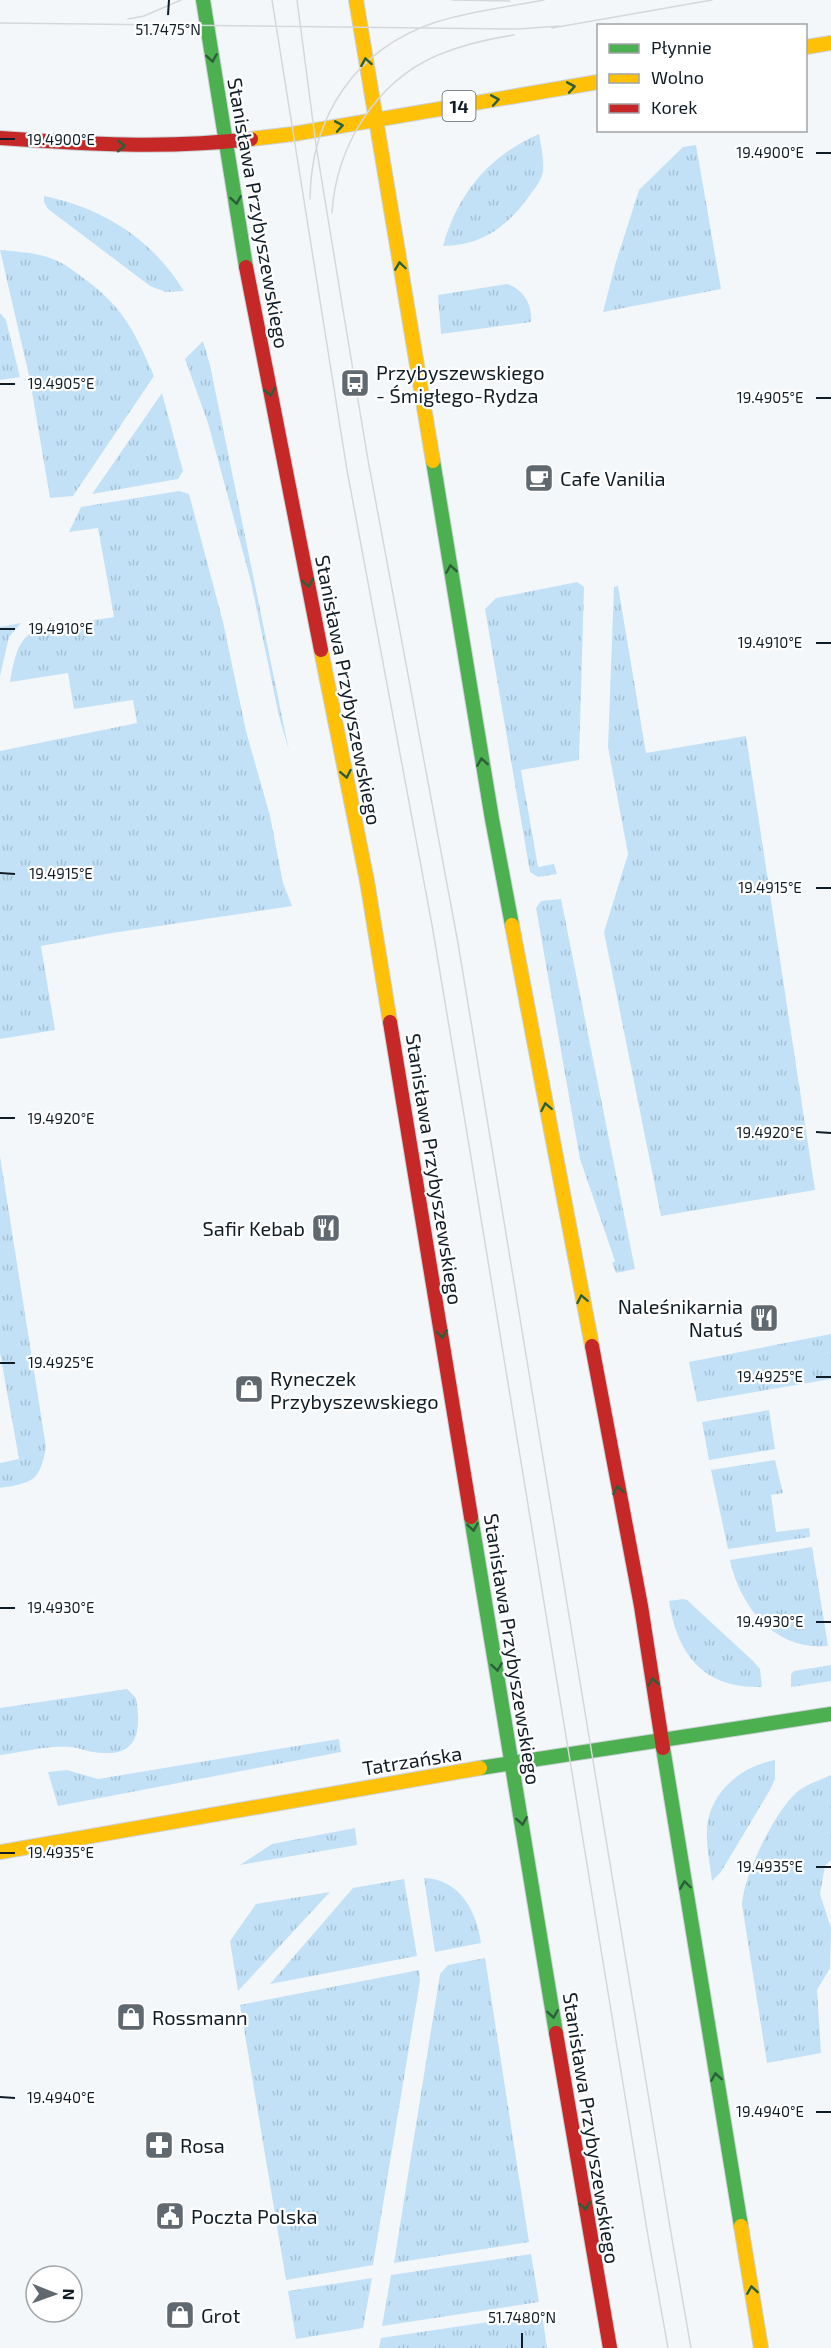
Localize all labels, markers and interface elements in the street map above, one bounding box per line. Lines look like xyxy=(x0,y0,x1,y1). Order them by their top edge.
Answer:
text: 51.7475°N xyxy=(135,20,201,38)
legend xyxy=(597,24,807,132)
text: Płynnie xyxy=(651,36,712,58)
one-way arrow xyxy=(206,53,218,62)
one-way arrow xyxy=(361,58,373,67)
text: Wolno xyxy=(651,66,704,88)
street label: Stanisława Przybyszewskiego xyxy=(223,76,295,350)
one-way arrow xyxy=(565,81,575,94)
road number: 14 xyxy=(442,91,476,121)
one-way arrow xyxy=(491,94,500,106)
text: Korek xyxy=(651,96,697,118)
one-way arrow xyxy=(334,121,344,133)
text: 19.4900°E xyxy=(27,130,95,148)
one-way arrow xyxy=(117,140,126,152)
text: 19.4900°E xyxy=(736,143,804,161)
one-way arrow xyxy=(229,194,242,204)
one-way arrow xyxy=(395,261,407,270)
place label: Przybyszewskiego - Śmigłego-Rydza xyxy=(376,360,545,407)
bus stop icon: Przybyszewskiego - Śmigłego-Rydza xyxy=(339,367,371,399)
text: 19.4905°E xyxy=(28,374,94,392)
one-way arrow xyxy=(263,386,276,396)
text: 19.4905°E xyxy=(737,388,803,406)
cafe icon: Cafe Vanilia xyxy=(523,462,555,494)
place label: Cafe Vanilia xyxy=(560,466,666,490)
street label: Stanisława Przybyszewskiego xyxy=(311,553,387,827)
one-way arrow xyxy=(445,565,457,574)
one-way arrow xyxy=(301,578,314,588)
text: 19.4910°E xyxy=(29,619,93,637)
text: 19.4910°E xyxy=(738,633,802,651)
one-way arrow xyxy=(477,757,489,766)
one-way arrow xyxy=(339,769,352,779)
text: 19.4915°E xyxy=(29,864,93,882)
text: 19.4915°E xyxy=(738,878,802,896)
street label: Stanisława Przybyszewskiego xyxy=(402,1032,468,1306)
one-way arrow xyxy=(540,1102,553,1112)
text: 19.4920°E xyxy=(28,1109,94,1127)
text: 19.4920°E xyxy=(737,1123,803,1141)
restaurant icon: Safir Kebab xyxy=(310,1212,342,1244)
place label: Safir Kebab xyxy=(203,1216,305,1240)
one-way arrow xyxy=(576,1294,589,1304)
place label: Naleśnikarnia Natuś xyxy=(618,1294,743,1341)
restaurant icon: Naleśnikarnia Natuś xyxy=(748,1302,780,1334)
one-way arrow xyxy=(435,1329,448,1339)
text: 19.4925°E xyxy=(28,1353,94,1371)
place label: Ryneczek Przybyszewskiego xyxy=(270,1366,439,1413)
text: 19.4925°E xyxy=(737,1367,803,1385)
shop icon: Ryneczek Przybyszewskiego xyxy=(233,1373,265,1405)
one-way arrow xyxy=(612,1486,625,1496)
street label: Stanisława Przybyszewskiego xyxy=(480,1512,546,1786)
one-way arrow xyxy=(467,1522,479,1531)
text: 19.4930°E xyxy=(28,1598,94,1616)
text: 19.4930°E xyxy=(737,1612,803,1630)
one-way arrow xyxy=(490,1662,502,1671)
one-way arrow xyxy=(648,1677,660,1687)
street label: Tatrzańska xyxy=(360,1740,464,1780)
one-way arrow xyxy=(515,1817,527,1826)
text: 19.4935°E xyxy=(28,1843,94,1861)
text: 19.4935°E xyxy=(737,1857,803,1875)
one-way arrow xyxy=(679,1880,691,1889)
street label: Stanisława Przybyszewskiego xyxy=(559,1991,625,2265)
shop icon: Rossmann xyxy=(115,2001,147,2033)
place label: Rossmann xyxy=(152,2005,248,2029)
one-way arrow xyxy=(546,2008,559,2018)
one-way arrow xyxy=(711,2073,723,2082)
text: 19.4940°E xyxy=(27,2088,95,2106)
text: 19.4940°E xyxy=(736,2102,804,2120)
pharmacy icon: Rosa xyxy=(143,2129,175,2161)
place label: Rosa xyxy=(180,2133,225,2157)
public building icon: Poczta Polska xyxy=(154,2200,186,2232)
one-way arrow xyxy=(578,2202,590,2211)
place label: Poczta Polska xyxy=(191,2204,317,2228)
north arrow xyxy=(24,2264,84,2324)
one-way arrow xyxy=(746,2286,759,2296)
text: N xyxy=(60,2288,79,2300)
shop icon: Grot xyxy=(164,2299,196,2331)
place label: Grot xyxy=(201,2303,241,2327)
text: 51.7480°N xyxy=(488,2308,556,2326)

